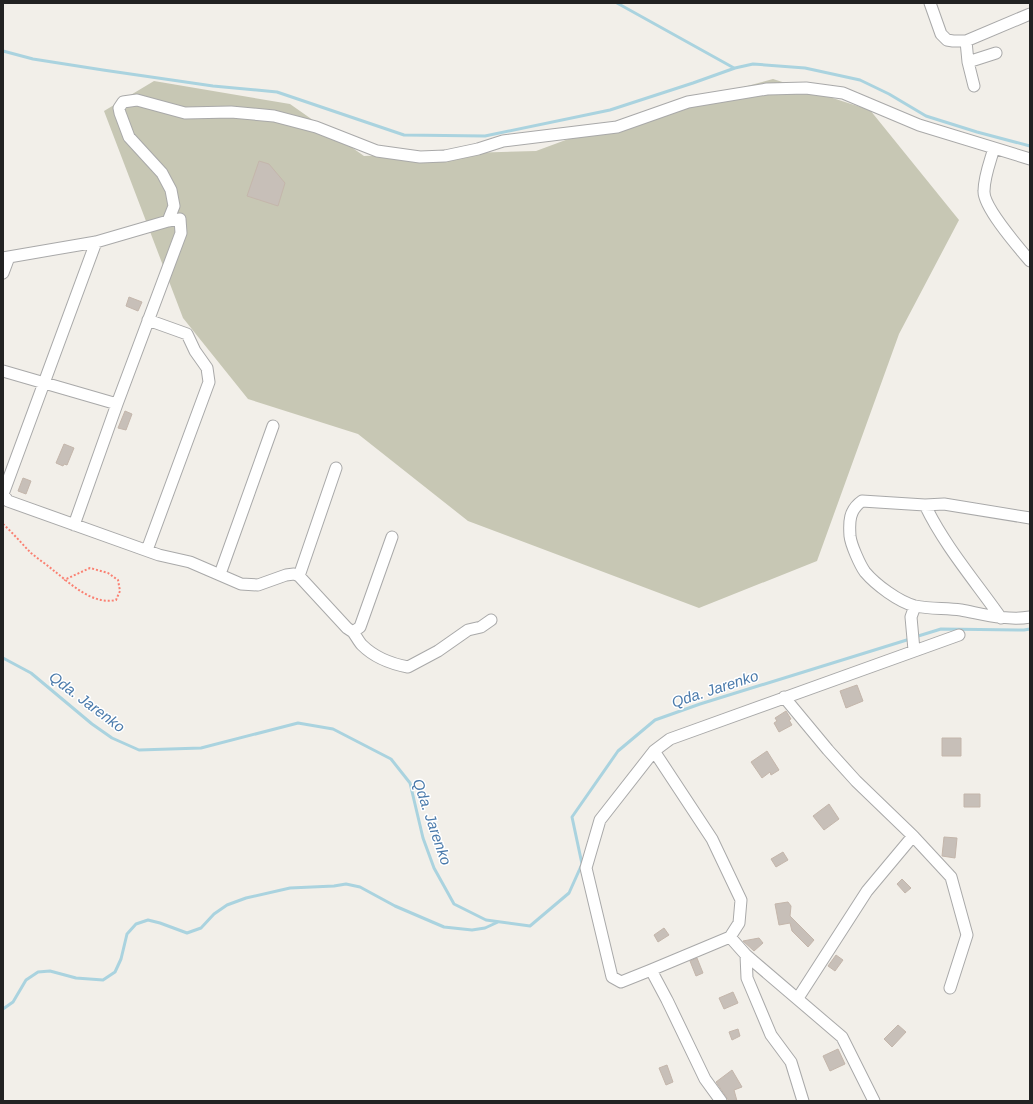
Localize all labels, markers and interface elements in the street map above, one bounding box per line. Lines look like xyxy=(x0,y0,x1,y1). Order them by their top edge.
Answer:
water label: Qda. Jarenko xyxy=(669,667,760,711)
water label: Qda. Jarenko xyxy=(46,668,128,735)
water label: Qda. Jarenko xyxy=(410,776,455,867)

